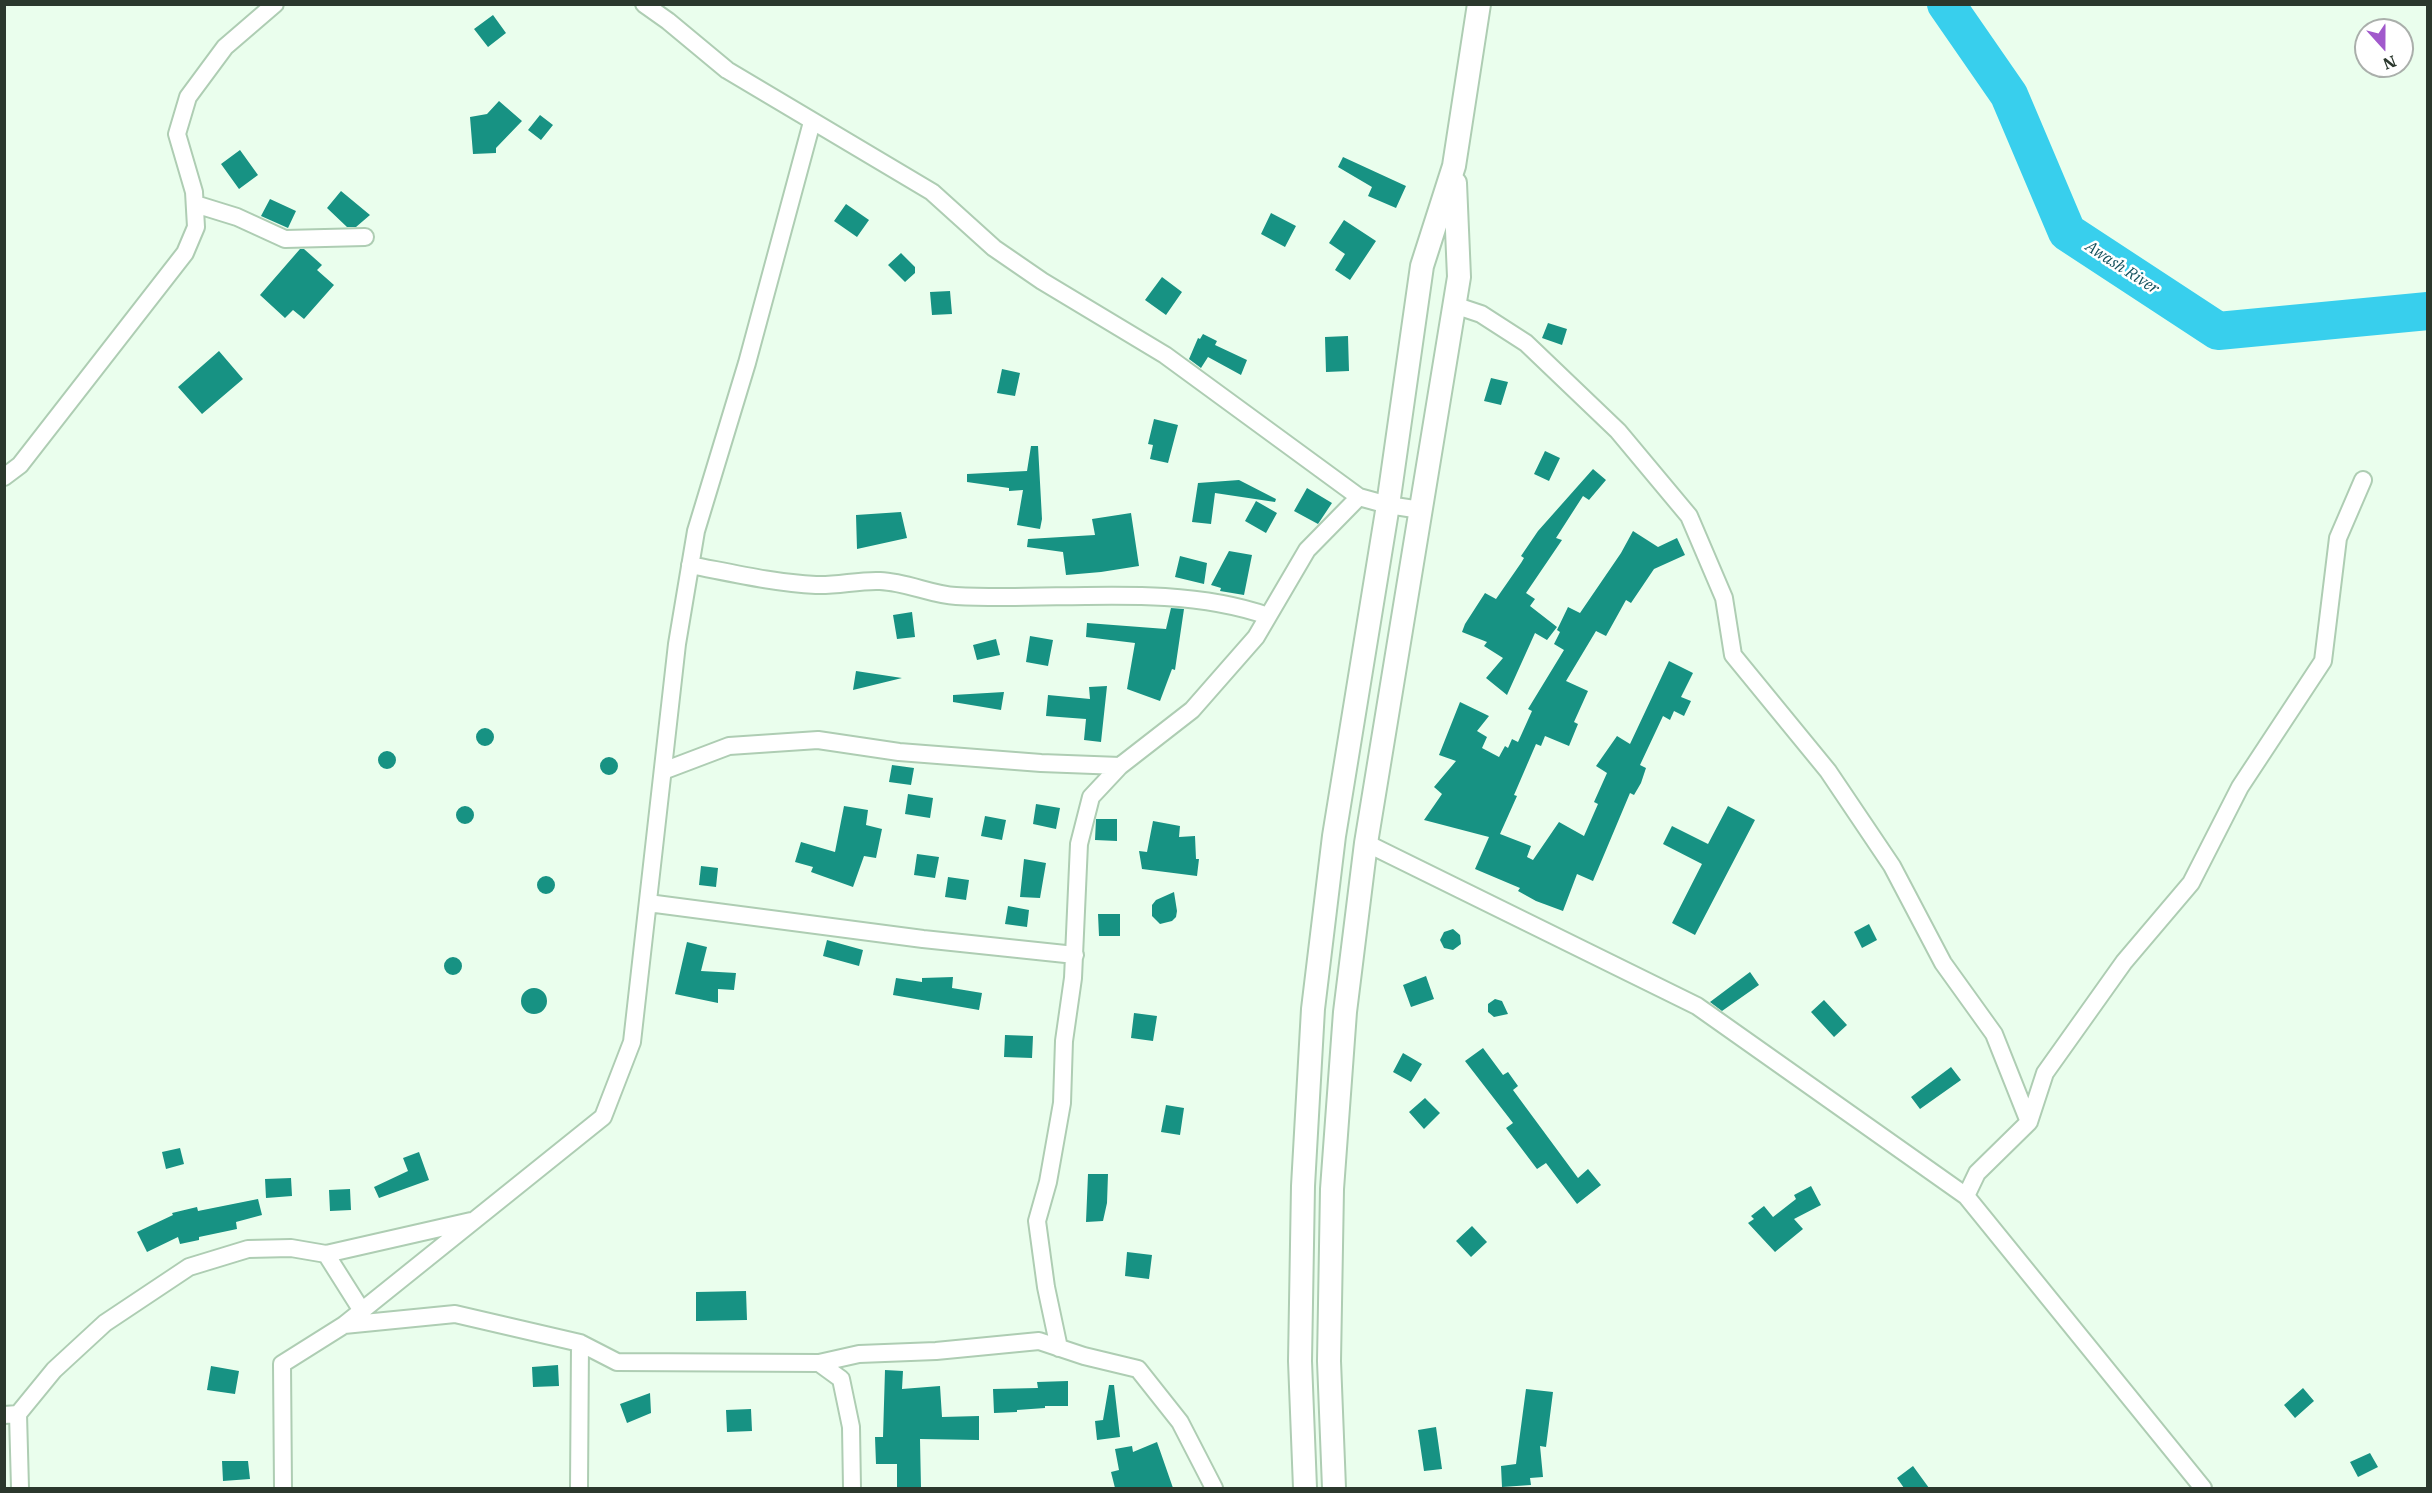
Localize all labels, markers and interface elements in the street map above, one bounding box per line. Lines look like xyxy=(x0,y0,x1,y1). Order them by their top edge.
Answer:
north arrow xyxy=(2354,18,2414,78)
text: N xyxy=(2380,51,2399,75)
water label: Awash River xyxy=(2082,237,2162,299)

